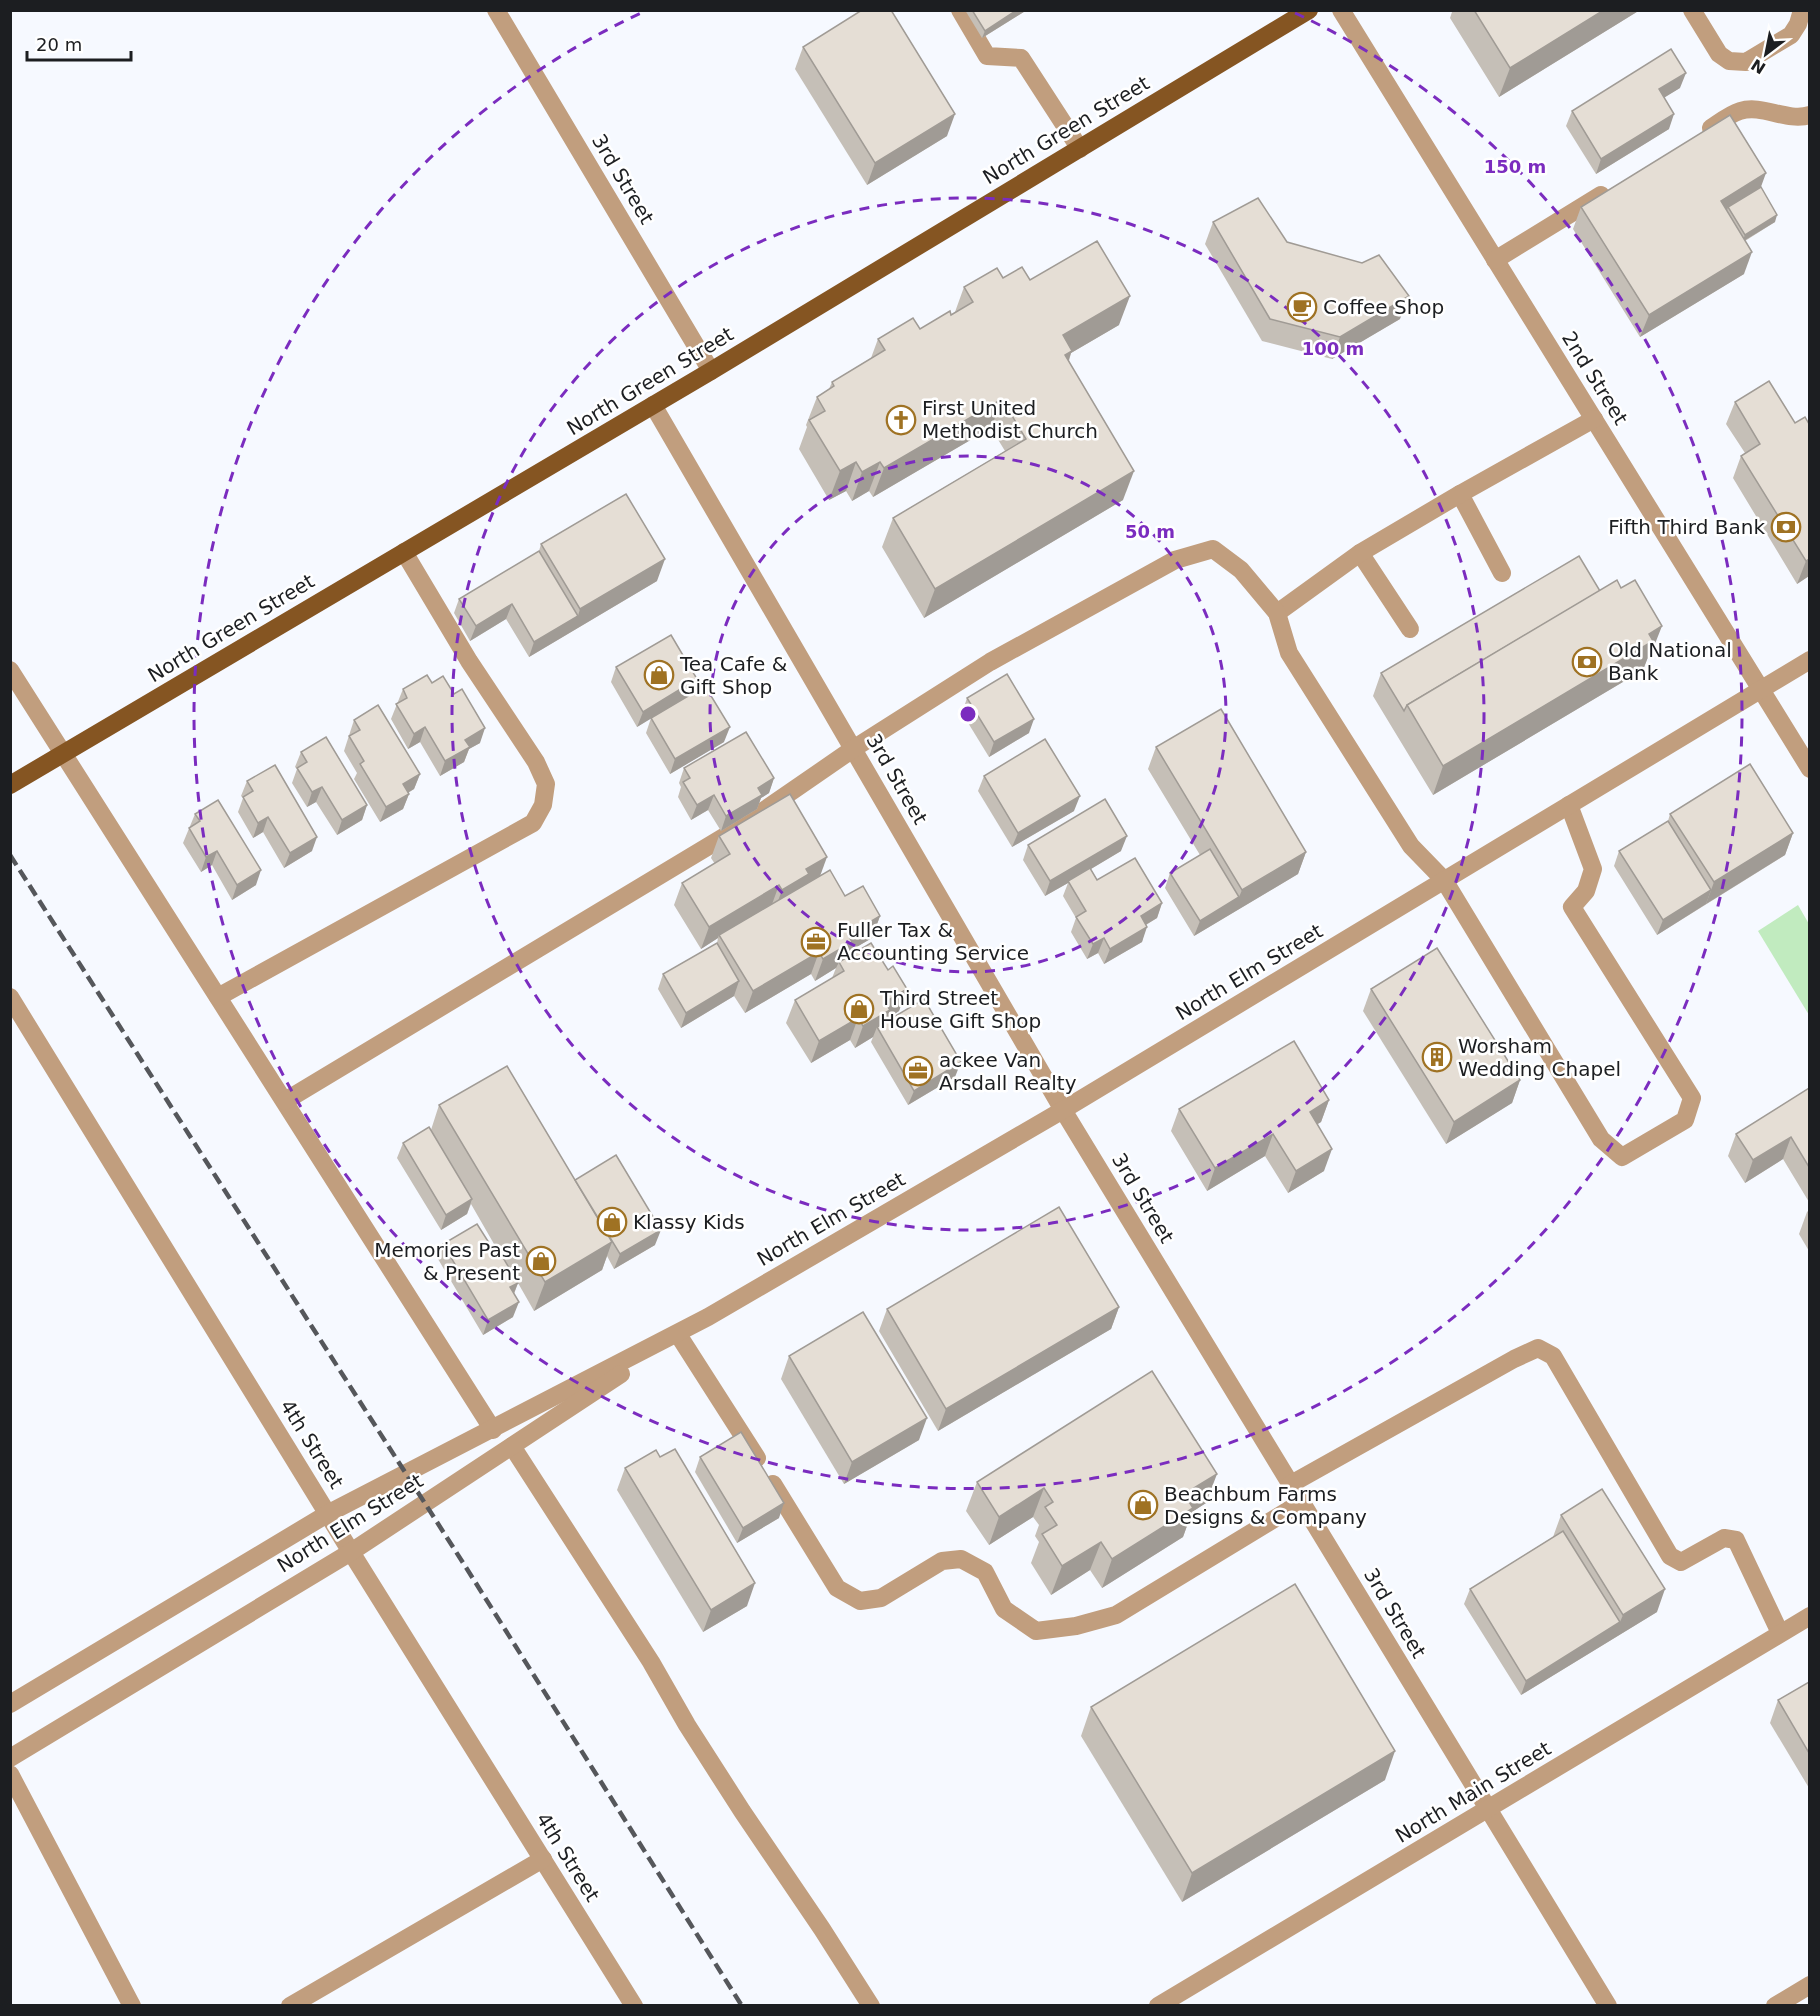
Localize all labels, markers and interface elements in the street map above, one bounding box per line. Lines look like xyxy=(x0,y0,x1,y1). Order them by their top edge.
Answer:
scale bar xyxy=(27,24,130,62)
north arrow xyxy=(1736,24,1796,84)
text: 20 m xyxy=(36,34,82,55)
text: N xyxy=(1748,55,1769,78)
street label: North Green Street xyxy=(978,71,1154,189)
street label: 3rd Street xyxy=(587,130,659,228)
text: 150 m xyxy=(1484,156,1546,177)
cafe icon: Coffee Shop xyxy=(1286,291,1318,323)
place label: Coffee Shop xyxy=(1323,295,1444,319)
street label: North Green Street xyxy=(562,322,738,440)
street label: 2nd Street xyxy=(1557,327,1633,429)
text: 100 m xyxy=(1302,338,1364,359)
place label: First United Methodist Church xyxy=(922,396,1098,443)
church icon: First United Methodist Church xyxy=(885,404,917,436)
bank icon: Fifth Third Bank xyxy=(1770,511,1802,543)
place label: Fifth Third Bank xyxy=(1608,515,1765,539)
text: 50 m xyxy=(1125,521,1175,542)
street label: North Green Street xyxy=(143,569,319,687)
place label: Old National Bank xyxy=(1608,638,1732,685)
bank icon: Old National Bank xyxy=(1571,646,1603,678)
place label: Tea Cafe & Gift Shop xyxy=(679,652,787,699)
shop icon: Tea Cafe & Gift Shop xyxy=(643,659,675,691)
centre of rings xyxy=(958,704,978,724)
street label: 3rd Street xyxy=(862,730,933,829)
place label: Fuller Tax & Accounting Service xyxy=(837,918,1029,965)
street label: North Elm Street xyxy=(1171,919,1327,1025)
office icon: Fuller Tax & Accounting Service xyxy=(800,926,832,958)
place label: Third Street House Gift Shop xyxy=(879,986,1041,1033)
shop icon: Third Street House Gift Shop xyxy=(843,993,875,1025)
place label: Worsham Wedding Chapel xyxy=(1458,1034,1621,1081)
building icon: Worsham Wedding Chapel xyxy=(1421,1041,1453,1073)
place label: ackee Van Arsdall Realty xyxy=(939,1048,1077,1095)
office icon: ackee Van Arsdall Realty xyxy=(902,1055,934,1087)
street label: 3rd Street xyxy=(1107,1149,1179,1247)
street label: North Elm Street xyxy=(753,1167,909,1271)
shop icon: Klassy Kids xyxy=(596,1206,628,1238)
place label: Klassy Kids xyxy=(633,1210,745,1234)
place label: Memories Past & Present xyxy=(374,1238,520,1285)
shop icon: Memories Past & Present xyxy=(525,1245,557,1277)
street label: 4th Street xyxy=(275,1395,349,1493)
street label: North Elm Street xyxy=(273,1468,427,1577)
place label: Beachbum Farms Designs & Company xyxy=(1164,1482,1367,1529)
shop icon: Beachbum Farms Designs & Company xyxy=(1127,1489,1159,1521)
street label: 3rd Street xyxy=(1359,1564,1431,1662)
street label: North Main Street xyxy=(1391,1736,1555,1848)
street label: 4th Street xyxy=(531,1808,605,1906)

